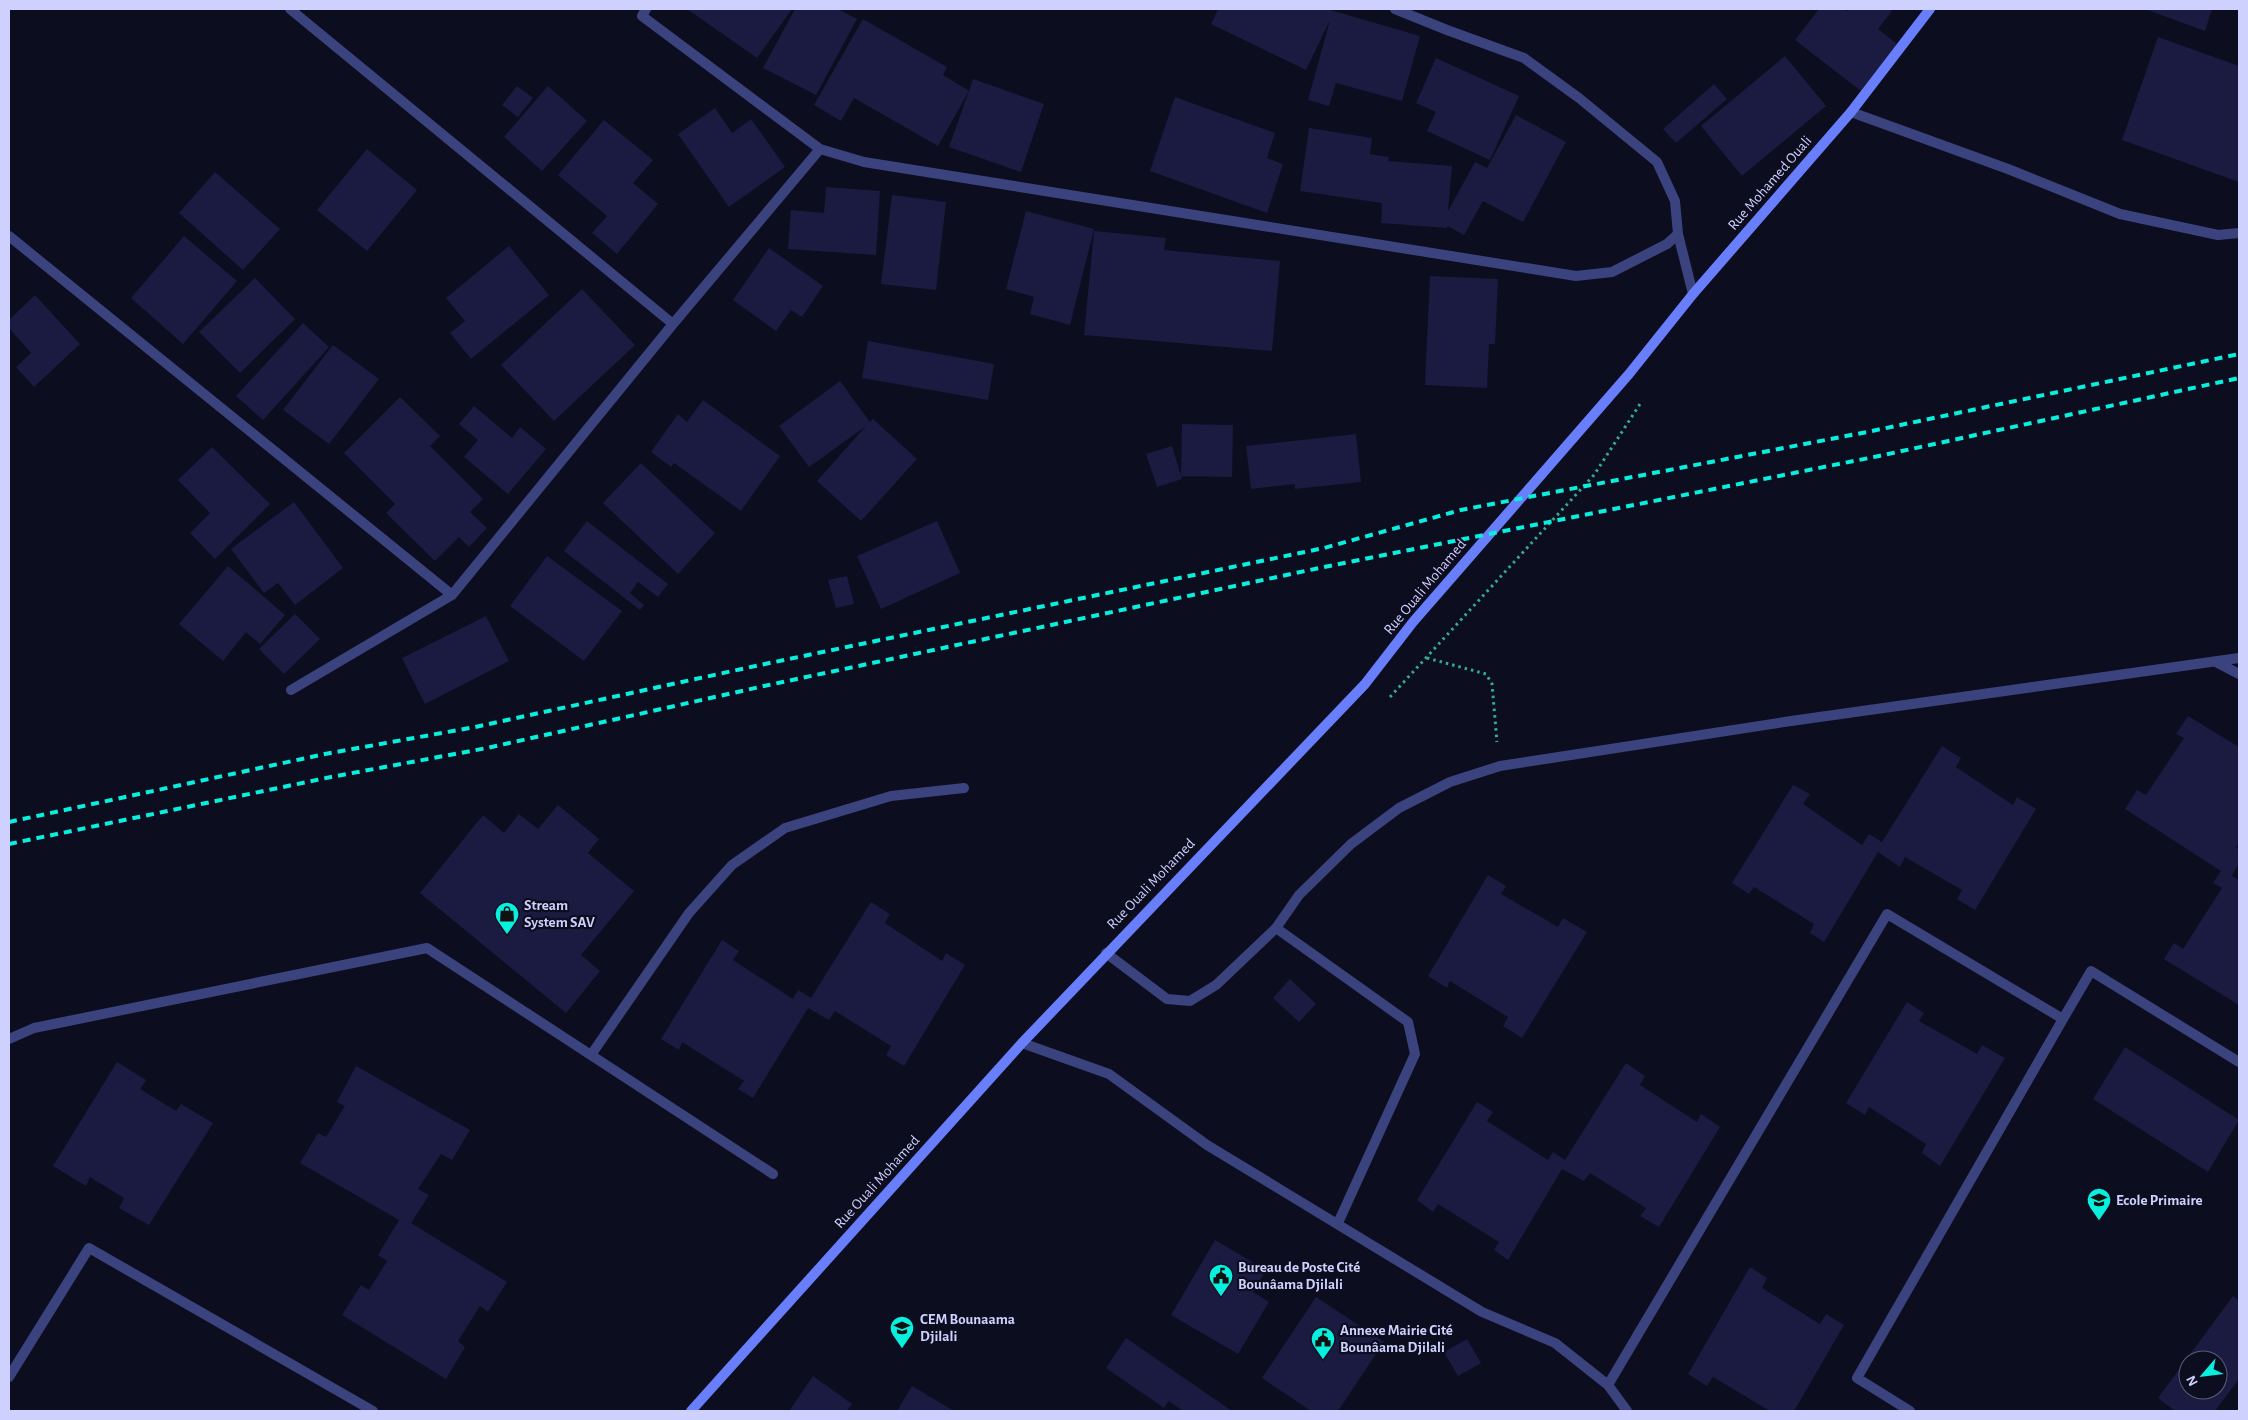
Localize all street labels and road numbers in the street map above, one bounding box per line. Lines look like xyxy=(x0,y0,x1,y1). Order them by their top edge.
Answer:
street label: Rue Mohamed Ouali xyxy=(1725,133,1815,233)
street label: Rue Ouali Mohamed xyxy=(1381,536,1469,637)
street label: Rue Ouali Mohamed xyxy=(1104,836,1198,932)
street label: Rue Ouali Mohamed xyxy=(832,1133,923,1231)

